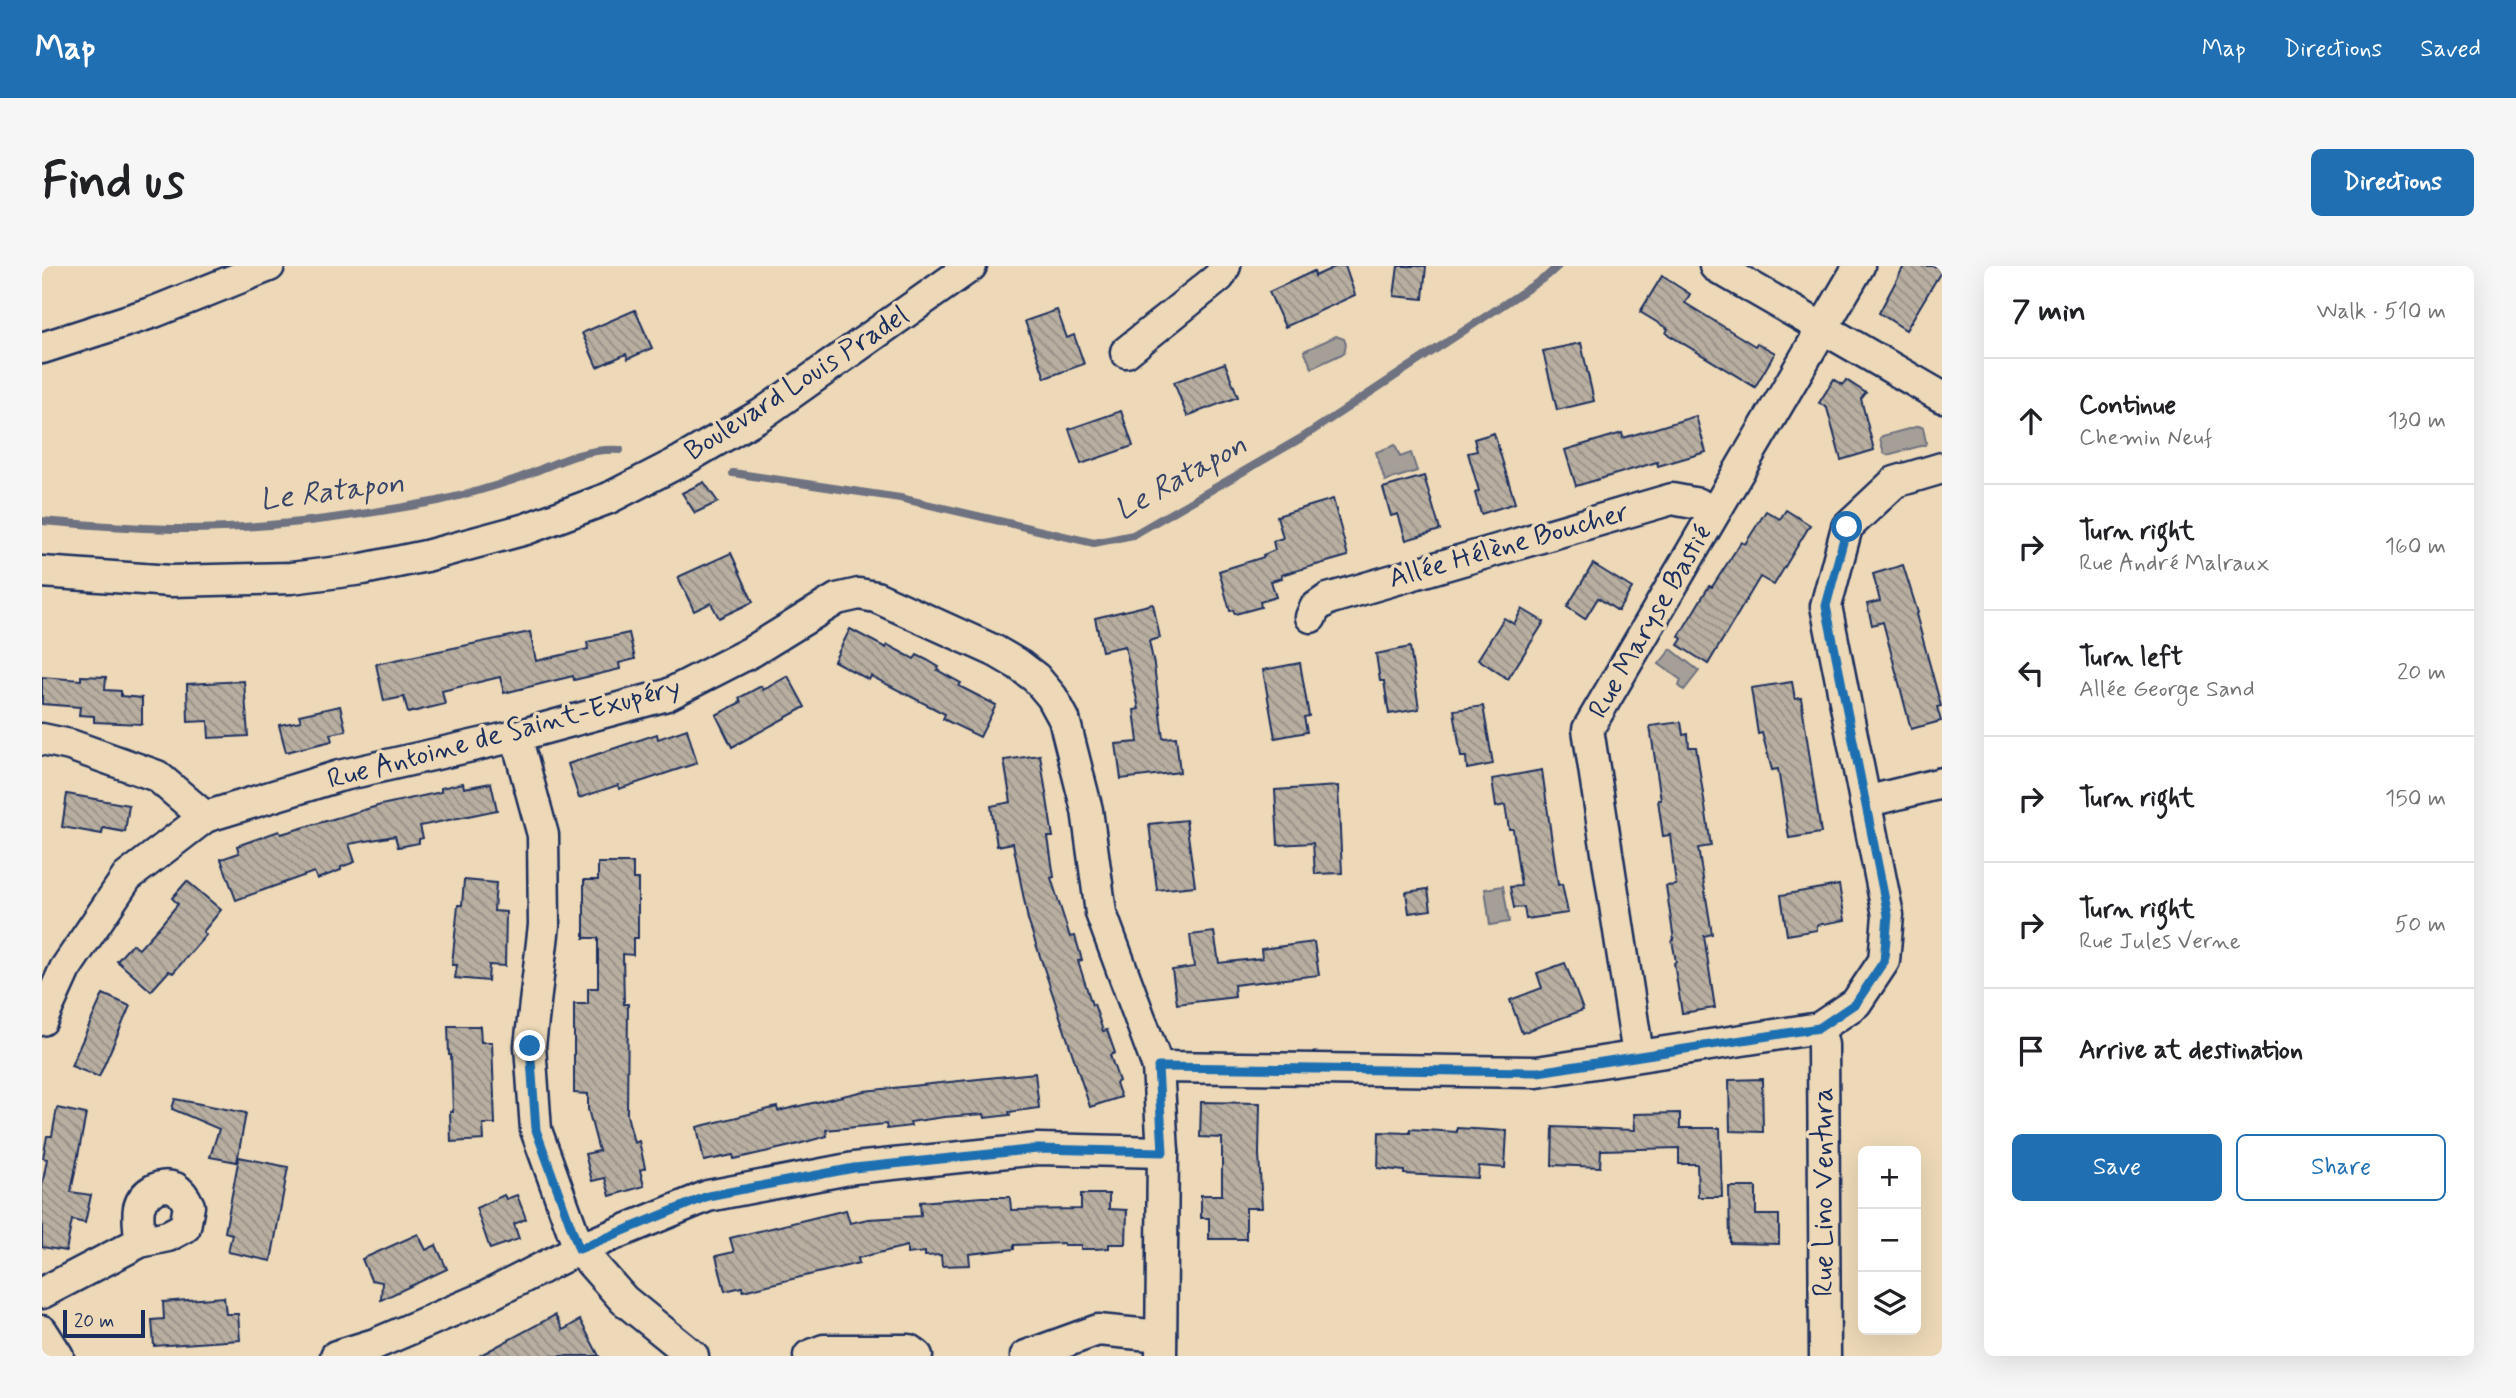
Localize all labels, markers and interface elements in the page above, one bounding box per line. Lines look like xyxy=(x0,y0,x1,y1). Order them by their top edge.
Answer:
text: Map xyxy=(35,27,95,71)
text: Map xyxy=(2202,34,2246,65)
text: Directions xyxy=(2284,34,2382,65)
text: Saved xyxy=(2420,34,2481,65)
button: Directions xyxy=(2311,149,2474,216)
text: Find us xyxy=(42,150,185,215)
text: 7 min xyxy=(2012,292,2086,331)
text: Walk · 510 m xyxy=(2317,297,2446,327)
street label: Boulevard Louis Pradel xyxy=(678,298,916,470)
text: Continue xyxy=(2079,389,2176,423)
icon: ahead xyxy=(2012,402,2050,440)
text: 130 m xyxy=(2388,406,2446,436)
text: Chemin Neuf xyxy=(2079,423,2213,453)
water label: Le Ratapon xyxy=(1108,426,1254,530)
water label: Le Ratapon xyxy=(258,464,406,520)
street label: Allée Hélène Boucher xyxy=(1385,494,1633,598)
route start xyxy=(1831,511,1862,542)
text: Turn right xyxy=(2079,515,2195,549)
street label: Rue Maryse Bastié xyxy=(1581,519,1721,725)
icon: right xyxy=(2012,528,2050,566)
text: 160 m xyxy=(2385,532,2446,562)
text: Rue André Malraux xyxy=(2079,549,2269,579)
text: Turn left xyxy=(2079,641,2183,675)
icon: left xyxy=(2012,654,2050,692)
text: 20 m xyxy=(2397,658,2446,688)
street label: Rue Antoine de Saint-Exupéry xyxy=(323,669,685,799)
text: Allée George Sand xyxy=(2079,675,2255,705)
icon: right xyxy=(2012,780,2050,818)
text: Turn right xyxy=(2079,782,2195,816)
text: 150 m xyxy=(2385,784,2446,814)
text: Turn right xyxy=(2079,893,2195,927)
icon: right xyxy=(2012,906,2050,944)
text: 50 m xyxy=(2395,910,2446,940)
text: Rue Jules Verne xyxy=(2079,927,2241,957)
route end xyxy=(514,1030,545,1061)
icon: arrive xyxy=(2012,1032,2050,1070)
text: Arrive at destination xyxy=(2079,1034,2303,1068)
street label: Rue Lino Ventura xyxy=(1806,1087,1843,1297)
button: Save xyxy=(2012,1134,2222,1201)
button: Share xyxy=(2236,1134,2446,1201)
map controls xyxy=(1858,1146,1921,1335)
button: + xyxy=(1858,1146,1921,1209)
button: − xyxy=(1858,1209,1921,1272)
button: layers xyxy=(1858,1272,1921,1335)
scale bar xyxy=(63,1307,145,1339)
text: 20 m xyxy=(74,1309,114,1334)

